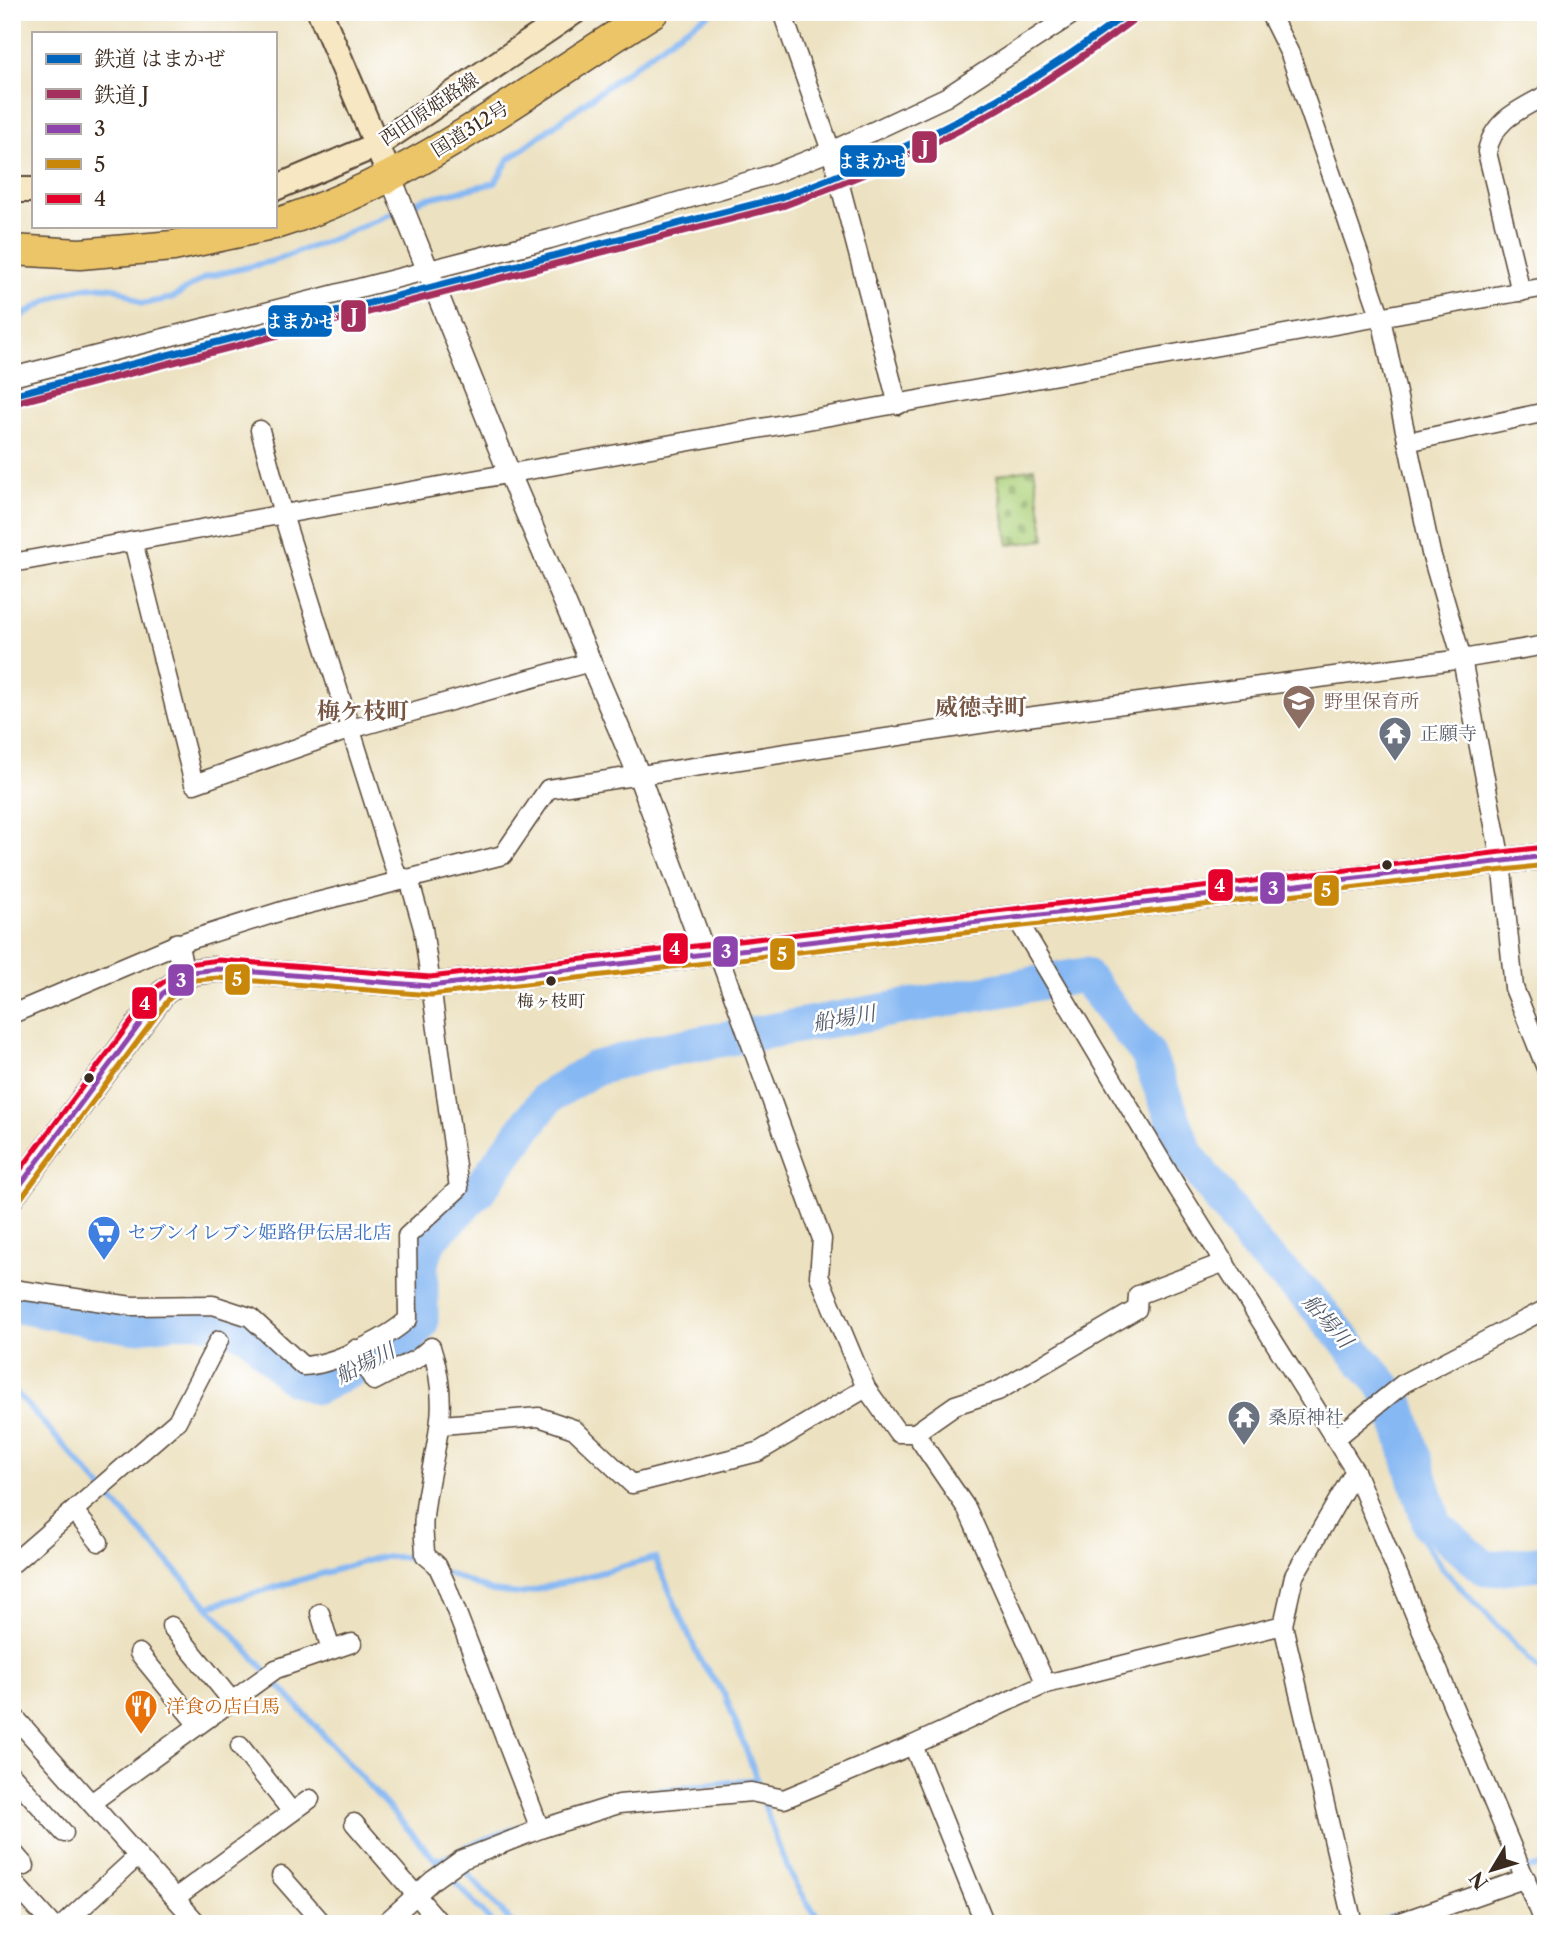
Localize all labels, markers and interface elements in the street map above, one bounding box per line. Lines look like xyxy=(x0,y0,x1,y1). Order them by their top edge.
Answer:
legend xyxy=(32,32,276,228)
text: 鉄道 はまかぜ xyxy=(94,46,226,71)
street label: 西田原姫路線 xyxy=(375,68,483,150)
text: 鉄道 J xyxy=(94,82,149,107)
street label: 国道312号 xyxy=(427,96,513,162)
text: 3 xyxy=(94,116,106,141)
line badge: J xyxy=(911,130,938,164)
text: J xyxy=(918,136,929,159)
line badge: はまかぜ xyxy=(839,144,906,178)
text: はまかぜ xyxy=(834,150,910,173)
text: 5 xyxy=(94,152,105,177)
text: 4 xyxy=(94,186,106,211)
line badge: J xyxy=(340,299,367,333)
line badge: はまかぜ xyxy=(267,304,333,338)
text: J xyxy=(347,304,358,327)
text: はまかぜ xyxy=(262,310,338,333)
school or university icon: 野里保育所 xyxy=(1280,682,1318,731)
place label: 野里保育所 xyxy=(1324,690,1419,713)
district label: 威徳寺町 xyxy=(935,693,1027,721)
district label: 梅ケ枝町 xyxy=(317,697,409,725)
temple icon: 正願寺 xyxy=(1376,714,1414,763)
place label: 正願寺 xyxy=(1420,722,1477,745)
unlabelled marker xyxy=(1380,858,1394,872)
line badge: 4 xyxy=(1207,868,1234,902)
line badge: 3 xyxy=(1259,871,1286,905)
text: 4 xyxy=(1214,874,1226,897)
line badge: 5 xyxy=(1313,874,1340,907)
text: 3 xyxy=(1268,877,1278,900)
text: 5 xyxy=(1321,879,1331,902)
line badge: 4 xyxy=(662,932,689,965)
line badge: 3 xyxy=(712,935,739,968)
text: 4 xyxy=(669,937,681,960)
line badge: 5 xyxy=(769,937,796,971)
text: 3 xyxy=(721,940,731,963)
text: 5 xyxy=(777,943,787,966)
line badge: 3 xyxy=(167,963,195,997)
line badge: 5 xyxy=(224,963,251,996)
text: 5 xyxy=(232,968,242,991)
text: 3 xyxy=(176,969,186,992)
marker: 梅ヶ枝町 xyxy=(544,974,558,988)
line badge: 4 xyxy=(131,986,158,1020)
place label: 梅ヶ枝町 xyxy=(517,991,585,1011)
text: 4 xyxy=(139,992,151,1015)
water label: 船場川 xyxy=(811,1000,879,1036)
unlabelled marker xyxy=(82,1071,96,1085)
supermarket icon: セブンイレブン姫路伊伝居北店 xyxy=(85,1213,123,1262)
place label: セブンイレブン姫路伊伝居北店 xyxy=(128,1221,392,1244)
water label: 船場川 xyxy=(1298,1289,1359,1354)
water label: 船場川 xyxy=(331,1337,401,1388)
temple icon: 桑原神社 xyxy=(1225,1398,1263,1447)
place label: 桑原神社 xyxy=(1268,1406,1344,1429)
restaurant icon: 洋食の店白馬 xyxy=(122,1687,160,1736)
place label: 洋食の店白馬 xyxy=(166,1695,280,1718)
north arrow xyxy=(1456,1834,1526,1904)
text: N xyxy=(1465,1867,1493,1894)

